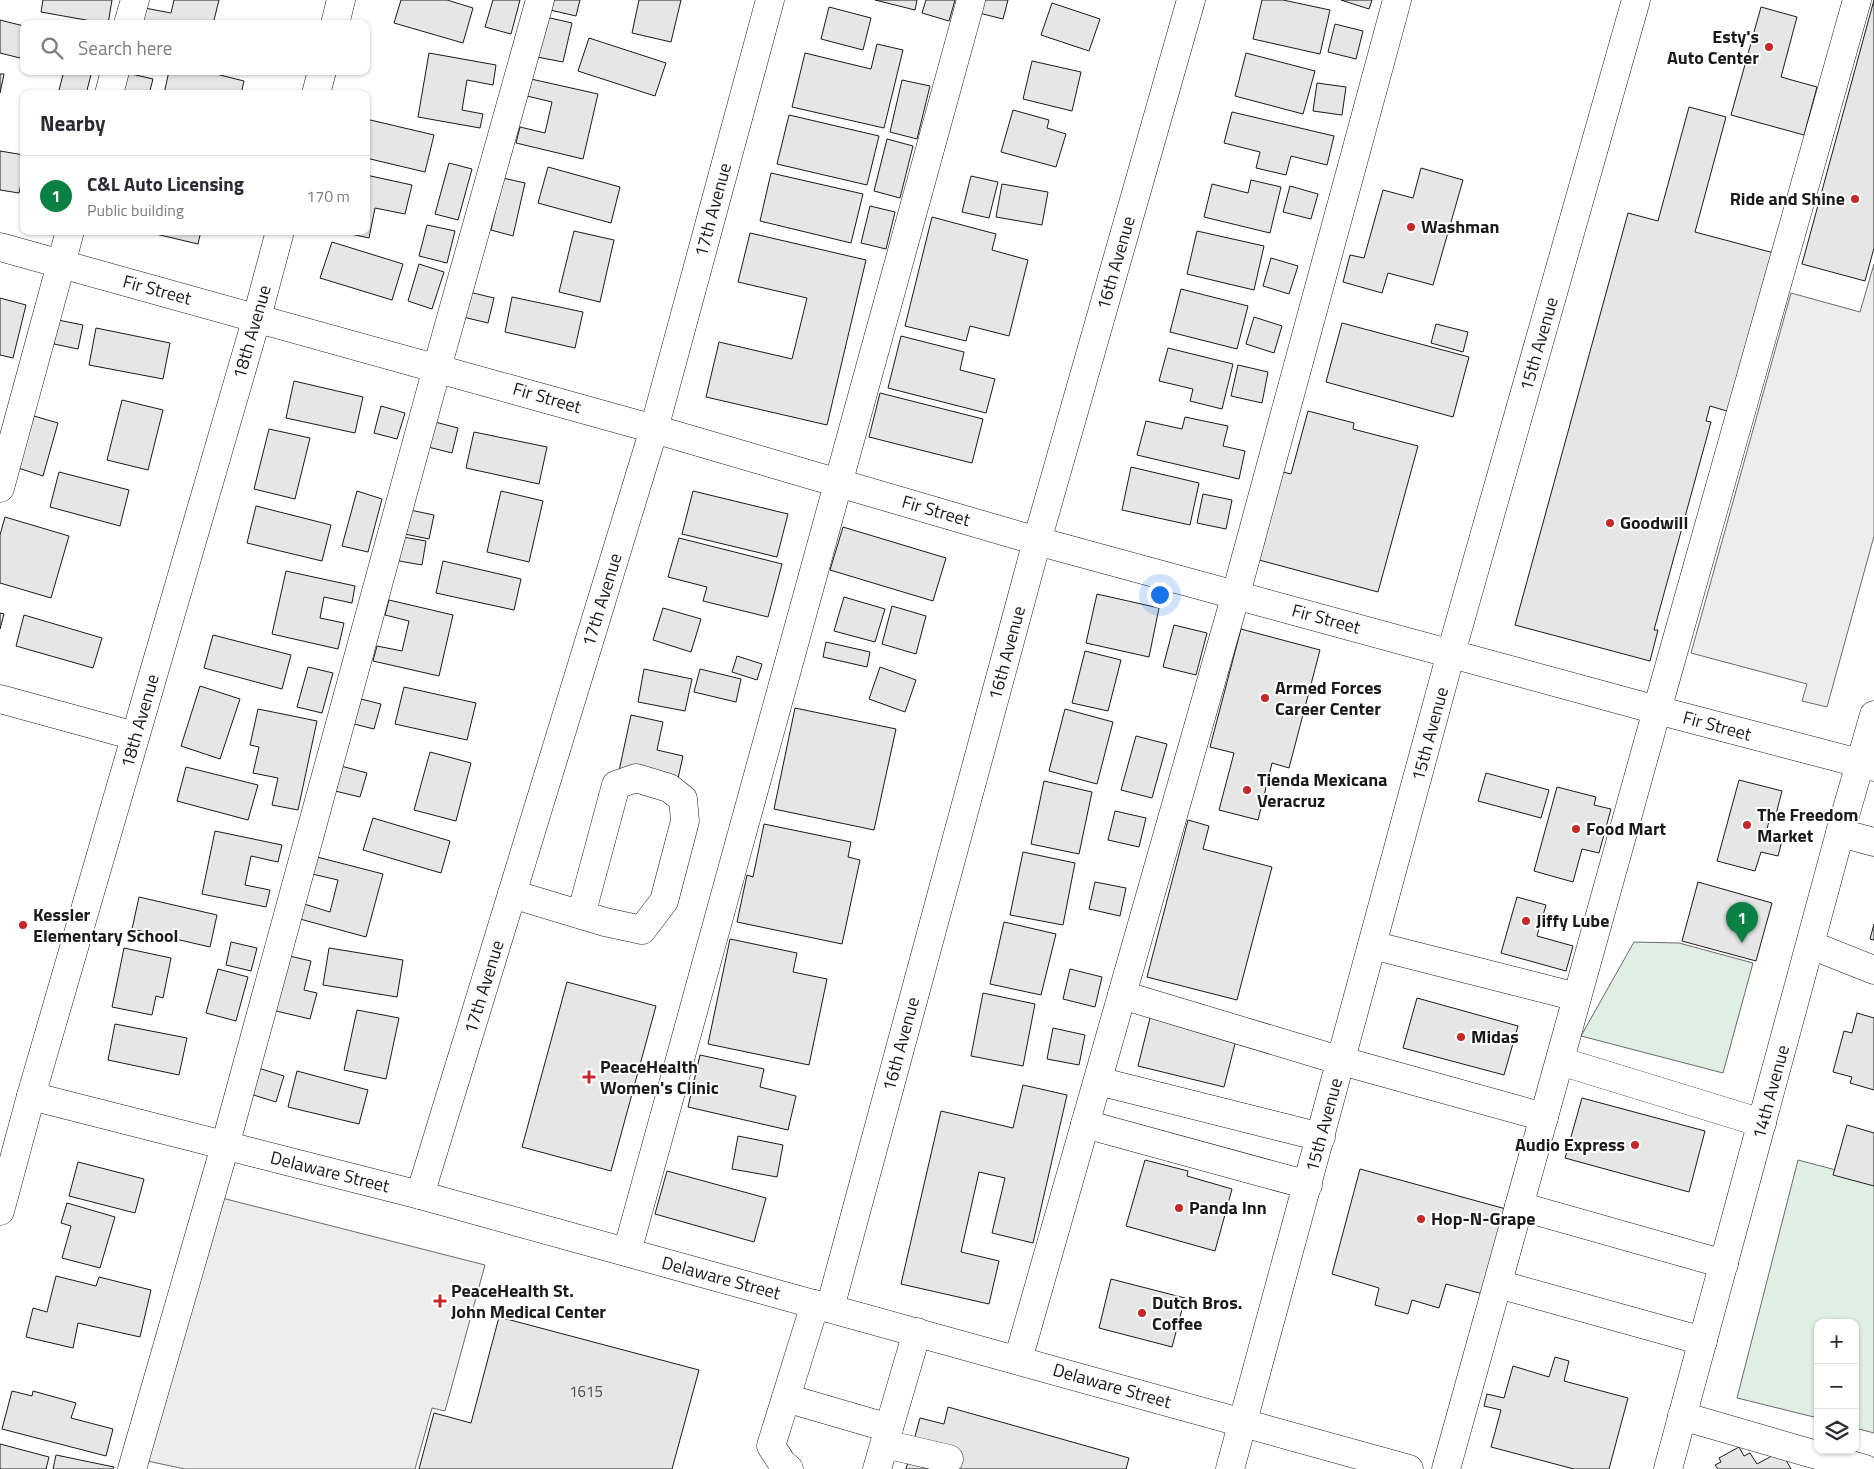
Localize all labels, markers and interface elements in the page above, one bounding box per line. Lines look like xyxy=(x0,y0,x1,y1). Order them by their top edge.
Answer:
search box xyxy=(20,20,370,75)
place label: Esty's Auto Center xyxy=(1667,23,1759,71)
text: Search here xyxy=(78,33,172,62)
icon: search xyxy=(38,34,66,62)
marker: Esty's Auto Center xyxy=(1763,41,1775,53)
text: Nearby xyxy=(40,107,105,139)
street label: 17th Avenue xyxy=(687,160,738,260)
text: C&L Auto Licensing xyxy=(87,169,244,198)
text: 1 xyxy=(52,184,60,208)
text: 170 m xyxy=(306,184,350,208)
place label: Ride and Shine xyxy=(1730,185,1845,212)
marker: Ride and Shine xyxy=(1849,193,1861,205)
text: Public building xyxy=(87,198,184,222)
street label: 16th Avenue xyxy=(1089,213,1142,313)
place label: Washman xyxy=(1421,213,1499,240)
marker: Washman xyxy=(1405,221,1417,233)
street label: Fir Street xyxy=(120,267,195,312)
street label: 18th Avenue xyxy=(225,282,278,382)
street label: 15th Avenue xyxy=(1512,294,1565,394)
street label: Fir Street xyxy=(510,375,585,420)
street label: Fir Street xyxy=(899,488,974,533)
place label: Goodwill xyxy=(1620,509,1688,536)
marker: Goodwill xyxy=(1604,517,1616,529)
street label: 17th Avenue xyxy=(575,550,629,650)
your location xyxy=(1147,582,1173,608)
street label: Fir Street xyxy=(1289,596,1364,641)
street label: 16th Avenue xyxy=(981,603,1032,703)
street label: 18th Avenue xyxy=(113,671,166,771)
place label: Armed Forces Career Center xyxy=(1275,674,1382,722)
street label: 15th Avenue xyxy=(1404,684,1455,784)
marker: Armed Forces Career Center xyxy=(1259,692,1271,704)
street label: Fir Street xyxy=(1680,703,1755,748)
place label: Tienda Mexicana Veracruz xyxy=(1257,766,1387,814)
marker: Tienda Mexicana Veracruz xyxy=(1241,784,1253,796)
place label: The Freedom Market xyxy=(1757,801,1858,849)
place label: Food Mart xyxy=(1586,815,1667,842)
marker: The Freedom Market xyxy=(1741,819,1753,831)
marker: Food Mart xyxy=(1570,823,1582,835)
place label: Kessler Elementary School xyxy=(33,901,178,949)
pin: 1 xyxy=(1726,902,1758,943)
place label: Jiffy Lube xyxy=(1536,907,1609,934)
marker: Jiffy Lube xyxy=(1520,915,1532,927)
marker: Kessler Elementary School xyxy=(17,919,29,931)
street label: 17th Avenue xyxy=(457,937,511,1037)
street label: 16th Avenue xyxy=(875,994,926,1094)
place label: Midas xyxy=(1471,1023,1519,1050)
marker: Midas xyxy=(1455,1031,1467,1043)
street label: 14th Avenue xyxy=(1745,1042,1796,1142)
place label: PeaceHealth Women's Clinic xyxy=(600,1053,719,1101)
marker: PeaceHealth Women's Clinic xyxy=(582,1070,596,1084)
street label: 15th Avenue xyxy=(1298,1075,1349,1175)
place label: Audio Express xyxy=(1515,1131,1625,1158)
marker: Audio Express xyxy=(1629,1139,1641,1151)
street label: Delaware Street xyxy=(268,1144,393,1200)
place label: Panda Inn xyxy=(1189,1194,1267,1221)
marker: Panda Inn xyxy=(1173,1202,1185,1214)
place label: Hop-N-Grape xyxy=(1431,1205,1535,1232)
marker: Hop-N-Grape xyxy=(1415,1213,1427,1225)
street label: Delaware Street xyxy=(659,1249,784,1307)
place label: PeaceHealth St. John Medical Center xyxy=(451,1277,606,1325)
place label: Dutch Bros. Coffee xyxy=(1152,1289,1242,1337)
marker: PeaceHealth St. John Medical Center xyxy=(433,1294,447,1308)
marker: Dutch Bros. Coffee xyxy=(1136,1307,1148,1319)
map controls xyxy=(1814,1319,1859,1454)
button: + xyxy=(1814,1319,1859,1364)
street label: Delaware Street xyxy=(1050,1356,1175,1415)
button: − xyxy=(1814,1364,1859,1409)
house number: 1615 xyxy=(569,1380,603,1403)
button: layers xyxy=(1814,1409,1859,1454)

